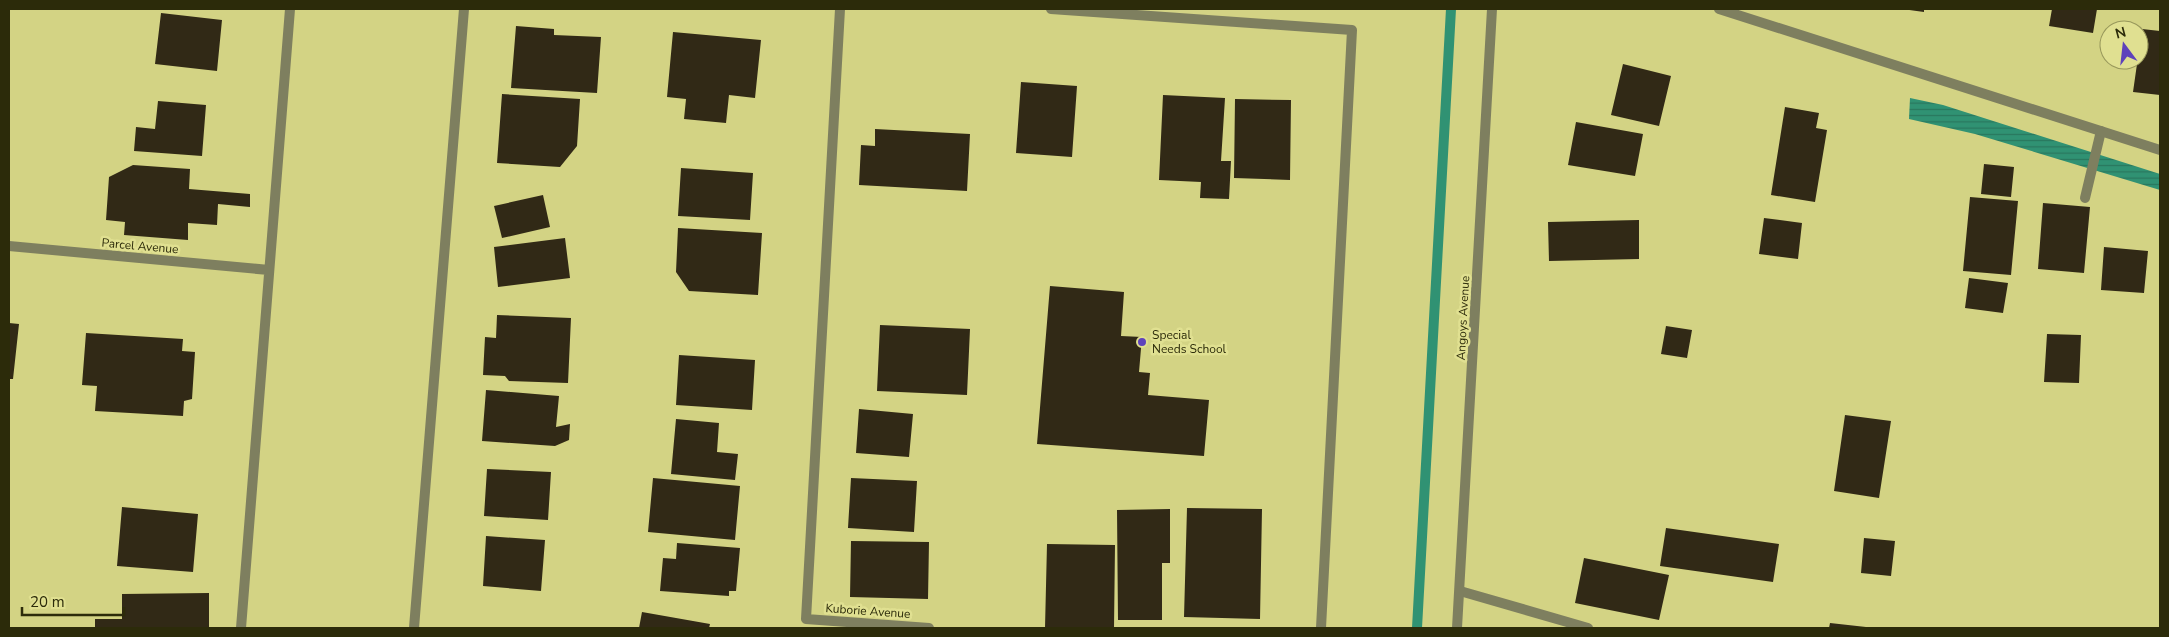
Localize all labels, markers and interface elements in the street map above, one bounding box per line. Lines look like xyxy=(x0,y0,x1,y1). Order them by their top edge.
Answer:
north arrow xyxy=(2099,20,2149,70)
text: N xyxy=(2113,22,2128,43)
street label: Parcel Avenue xyxy=(101,235,179,257)
street label: Angoys Avenue xyxy=(1453,275,1473,361)
place label: Special Needs School xyxy=(1152,327,1227,357)
marker: Special Needs School xyxy=(1136,336,1148,348)
scale bar xyxy=(22,584,125,616)
text: 20 m xyxy=(30,592,65,612)
street label: Kuborie Avenue xyxy=(825,600,911,622)

